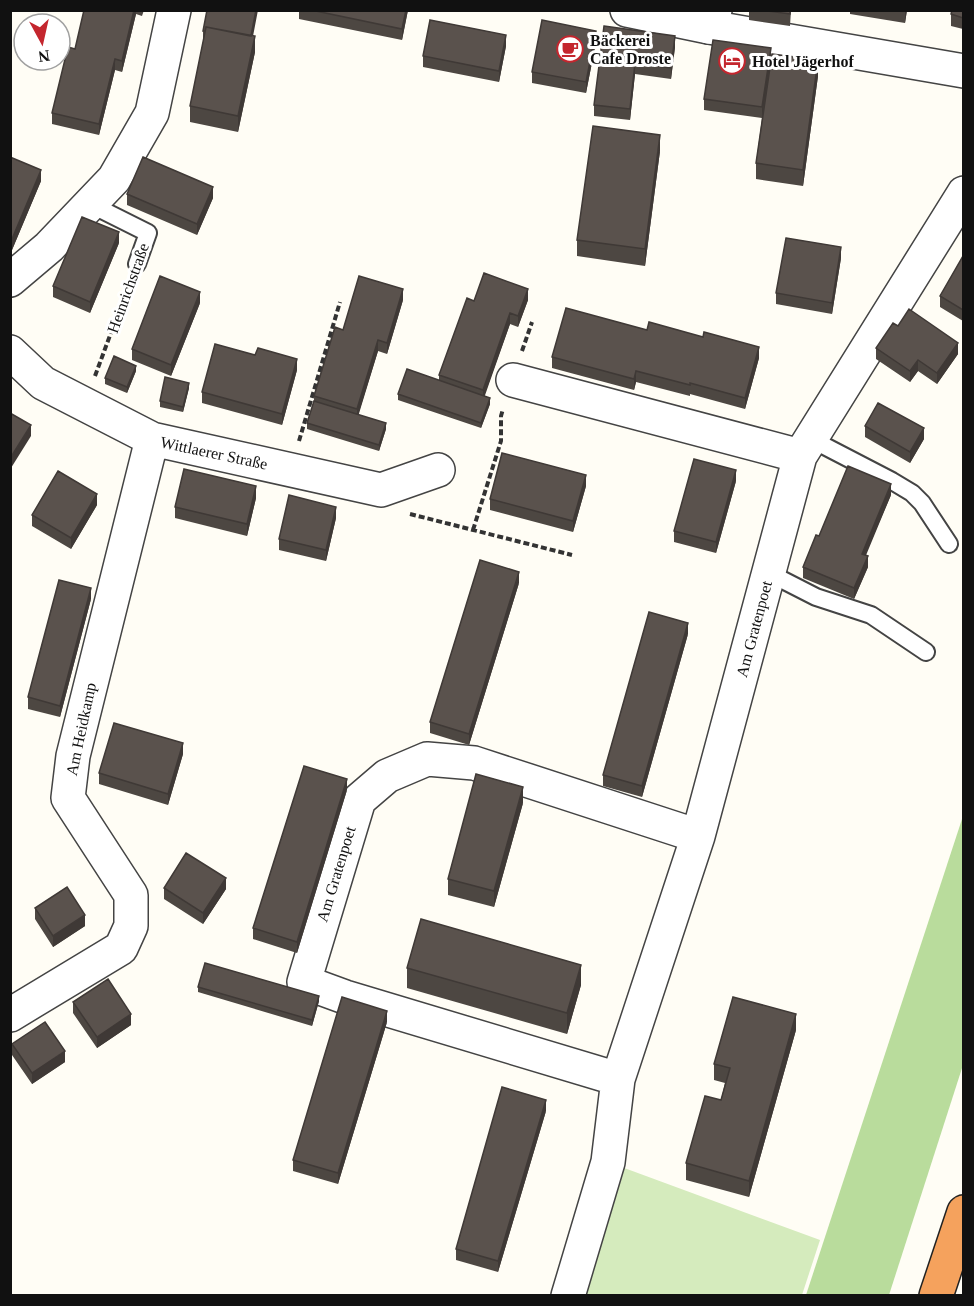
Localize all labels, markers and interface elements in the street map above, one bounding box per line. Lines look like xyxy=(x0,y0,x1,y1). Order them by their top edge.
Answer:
north arrow xyxy=(12,12,72,72)
place label: Bäckerei Cafe Droste xyxy=(590,32,671,67)
cafe icon: Bäckerei Cafe Droste xyxy=(555,34,585,64)
hotel icon: Hotel Jägerhof xyxy=(717,46,747,76)
text: N xyxy=(37,47,51,66)
place label: Hotel Jägerhof xyxy=(752,53,854,71)
street label: Heinrichstraße xyxy=(104,241,152,335)
street label: Wittlaerer Straße xyxy=(159,433,269,473)
street label: Am Gratenpoet xyxy=(733,578,776,679)
street label: Am Heidkamp xyxy=(63,681,100,777)
street label: Am Gratenpoet xyxy=(313,824,360,924)

